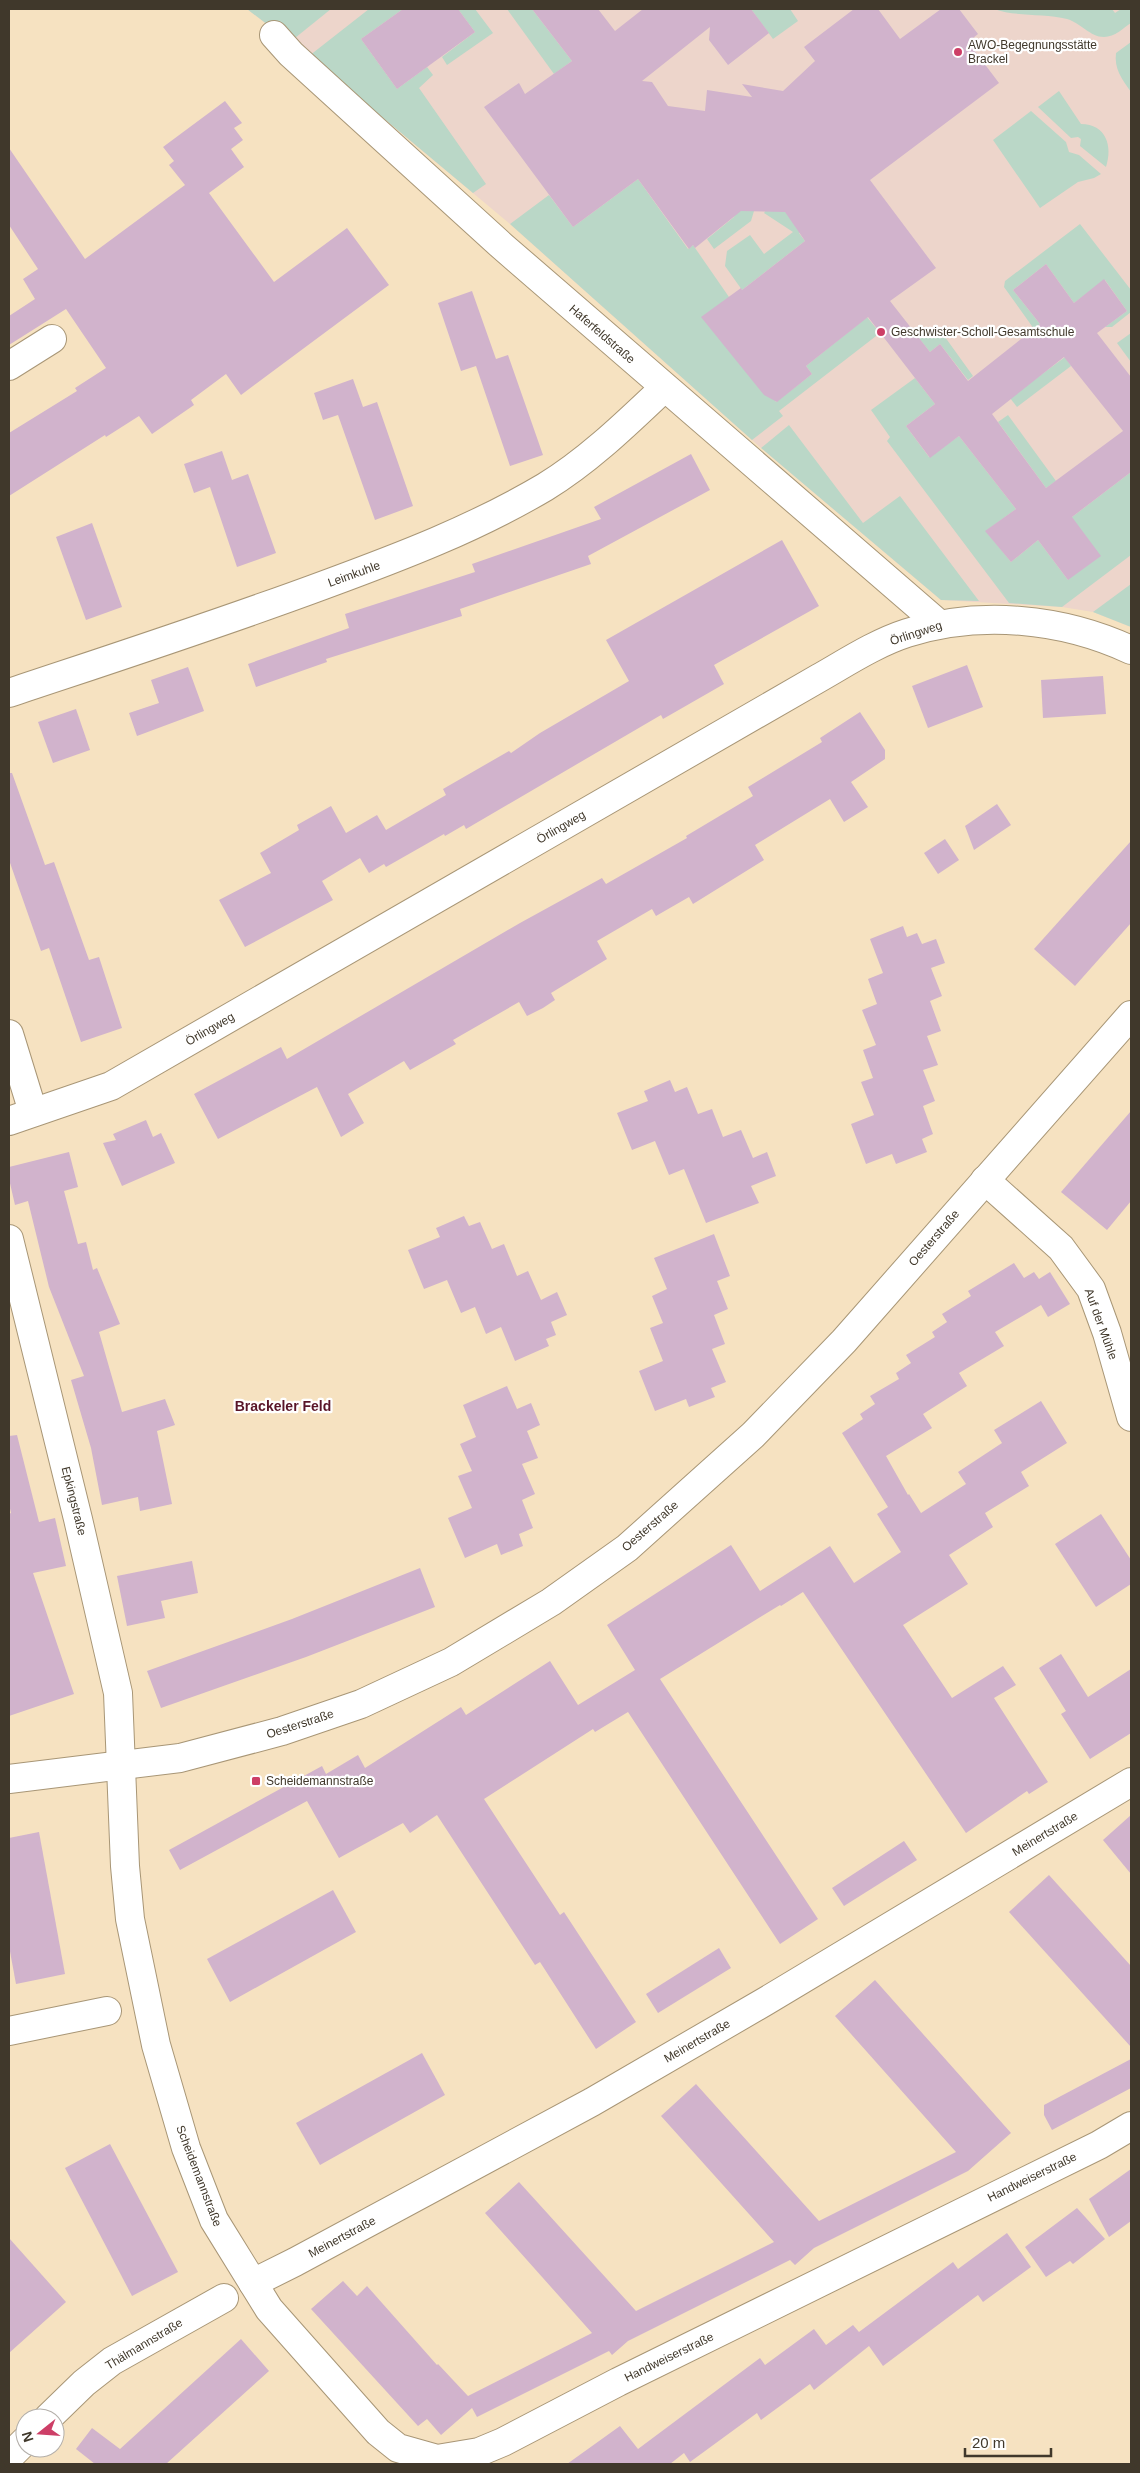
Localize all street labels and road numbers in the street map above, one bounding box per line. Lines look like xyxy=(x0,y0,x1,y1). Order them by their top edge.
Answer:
street label: Haferfeldstraße xyxy=(566,302,638,367)
street label: Leimkuhle xyxy=(326,558,382,590)
street label: Örlingweg xyxy=(888,618,944,648)
street label: Örlingweg xyxy=(534,807,588,847)
street label: Örlingweg xyxy=(183,1009,237,1049)
street label: Oesterstraße xyxy=(906,1207,962,1269)
street label: Auf der Mühle xyxy=(1082,1286,1120,1362)
street label: Epkingstraße xyxy=(59,1465,89,1537)
street label: Oesterstraße xyxy=(619,1498,681,1554)
street label: Oesterstraße xyxy=(265,1706,336,1741)
street label: Meinertstraße xyxy=(1010,1809,1081,1859)
street label: Meinertstraße xyxy=(661,2016,733,2066)
street label: Scheidemannstraße xyxy=(173,2123,225,2229)
street label: Handweiserstraße xyxy=(985,2149,1079,2205)
street label: Meinertstraße xyxy=(306,2213,378,2261)
street label: Thälmannstraße xyxy=(103,2315,185,2373)
street label: Handweiserstraße xyxy=(622,2329,716,2385)

